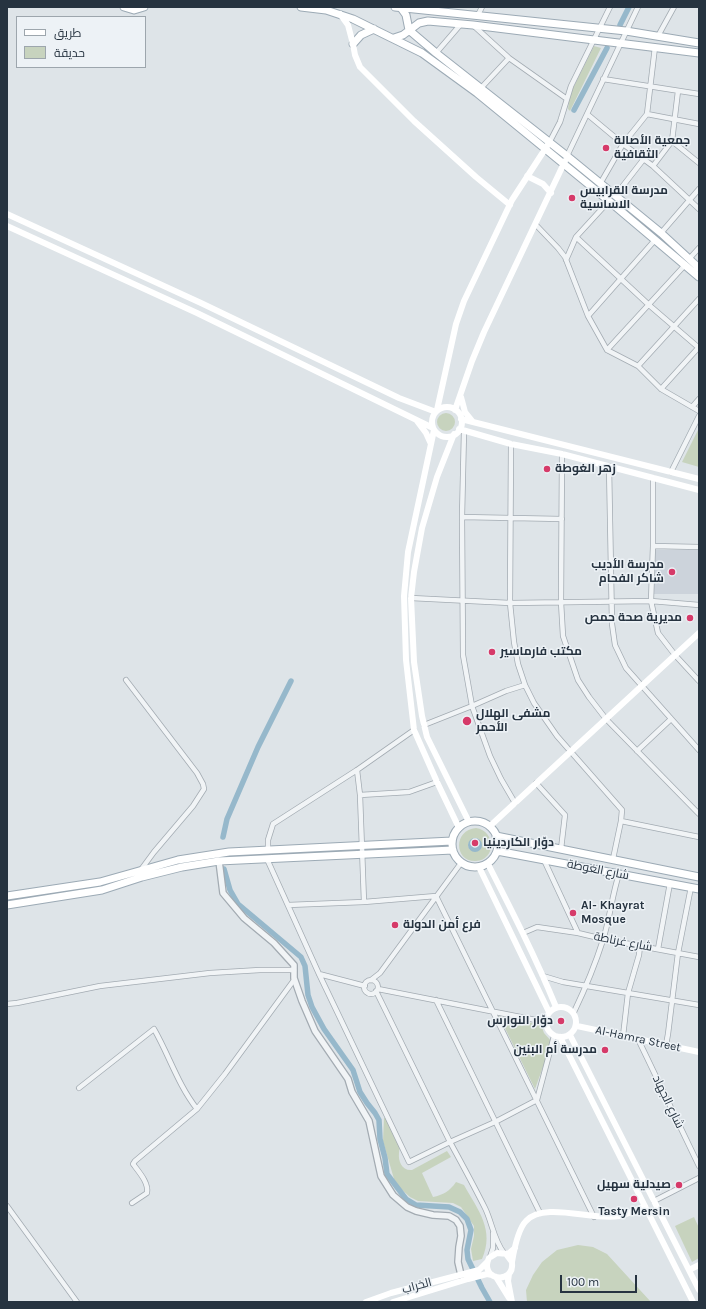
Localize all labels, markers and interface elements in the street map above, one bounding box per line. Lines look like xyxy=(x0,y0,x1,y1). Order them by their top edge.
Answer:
legend xyxy=(16,16,146,68)
text: طريق xyxy=(54,26,81,40)
text: حديقة xyxy=(54,46,85,60)
place label: جمعية الأصالة الثقافية xyxy=(614,134,690,162)
marker: جمعية الأصالة الثقافية xyxy=(601,143,611,153)
place label: مدرسة القرابيس الاساسية xyxy=(580,184,668,212)
marker: مدرسة القرابيس الاساسية xyxy=(567,193,577,203)
place label: زهر الغوطة xyxy=(555,462,616,476)
marker: زهر الغوطة xyxy=(542,464,552,474)
place label: مدرسة الأديب شاكر الفحام xyxy=(591,558,664,586)
marker: مدرسة الأديب شاكر الفحام xyxy=(667,567,677,577)
place label: مديرية صحة حمص xyxy=(585,611,682,625)
marker: مديرية صحة حمص xyxy=(685,613,695,623)
place label: مكتب فارماسير xyxy=(500,645,582,659)
marker: مكتب فارماسير xyxy=(487,647,497,657)
place label: مشفى الهلال الأحمر xyxy=(476,707,550,735)
marker: مشفى الهلال الأحمر xyxy=(461,715,473,727)
place label: دوّار الكاردينيا xyxy=(483,836,554,850)
marker: دوّار الكاردينيا xyxy=(470,838,480,848)
street label: شارع الغوطة xyxy=(566,857,630,883)
place label: Al- Khayrat Mosque xyxy=(581,899,645,927)
marker: Al- Khayrat Mosque xyxy=(568,908,578,918)
place label: فرع أمن الدولة xyxy=(403,918,481,932)
marker: فرع أمن الدولة xyxy=(390,920,400,930)
street label: شارع غرناطة xyxy=(592,929,654,955)
place label: دوّار النوارس xyxy=(487,1014,553,1028)
marker: دوّار النوارس xyxy=(556,1016,566,1026)
street label: Al-Hamra Street xyxy=(594,1023,682,1055)
place label: مدرسة أم البنين xyxy=(513,1043,597,1057)
marker: مدرسة أم البنين xyxy=(600,1045,610,1055)
street label: شارع الجهاد xyxy=(649,1073,687,1131)
place label: صيدلية سهيل xyxy=(597,1178,671,1192)
marker: صيدلية سهيل xyxy=(674,1180,684,1190)
marker: Tasty Mersin xyxy=(629,1194,639,1204)
place label: Tasty Mersin xyxy=(598,1205,670,1219)
scale bar xyxy=(562,1267,639,1293)
street label: الخراب xyxy=(401,1275,433,1297)
text: 100 m xyxy=(567,1275,599,1289)

